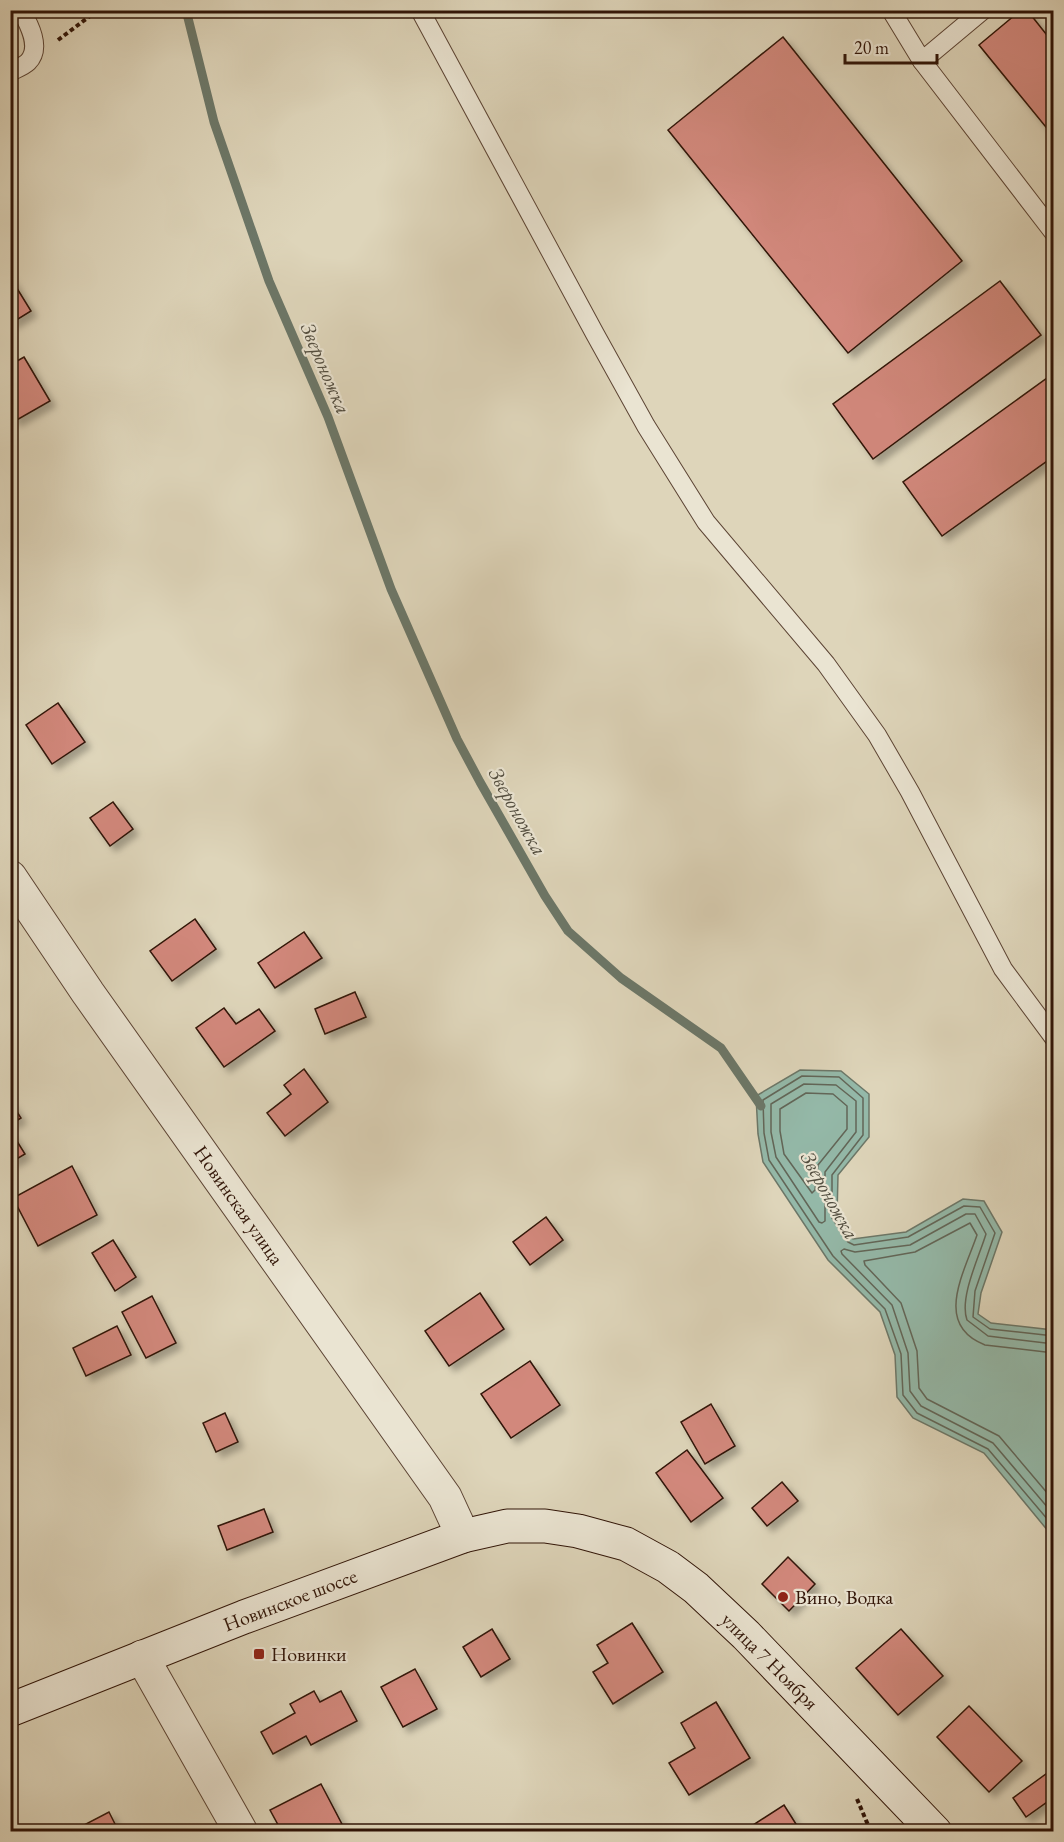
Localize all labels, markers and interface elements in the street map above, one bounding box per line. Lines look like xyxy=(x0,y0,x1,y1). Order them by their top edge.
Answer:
scale bar xyxy=(845,27,936,65)
text: 20 m xyxy=(854,36,889,59)
water label: Звероножка xyxy=(295,318,357,418)
water label: Звероножка xyxy=(483,762,553,860)
street label: Новинская улица xyxy=(188,1140,290,1270)
water label: Звероножка xyxy=(795,1146,865,1244)
street label: Новинское шоссе xyxy=(219,1562,361,1637)
place label: Вино, Водка xyxy=(795,1584,893,1610)
marker: Вино, Водка xyxy=(776,1590,790,1604)
street label: улица 7 Ноября xyxy=(716,1607,824,1715)
place label: Новинки xyxy=(271,1641,347,1667)
marker: Новинки xyxy=(252,1647,266,1661)

